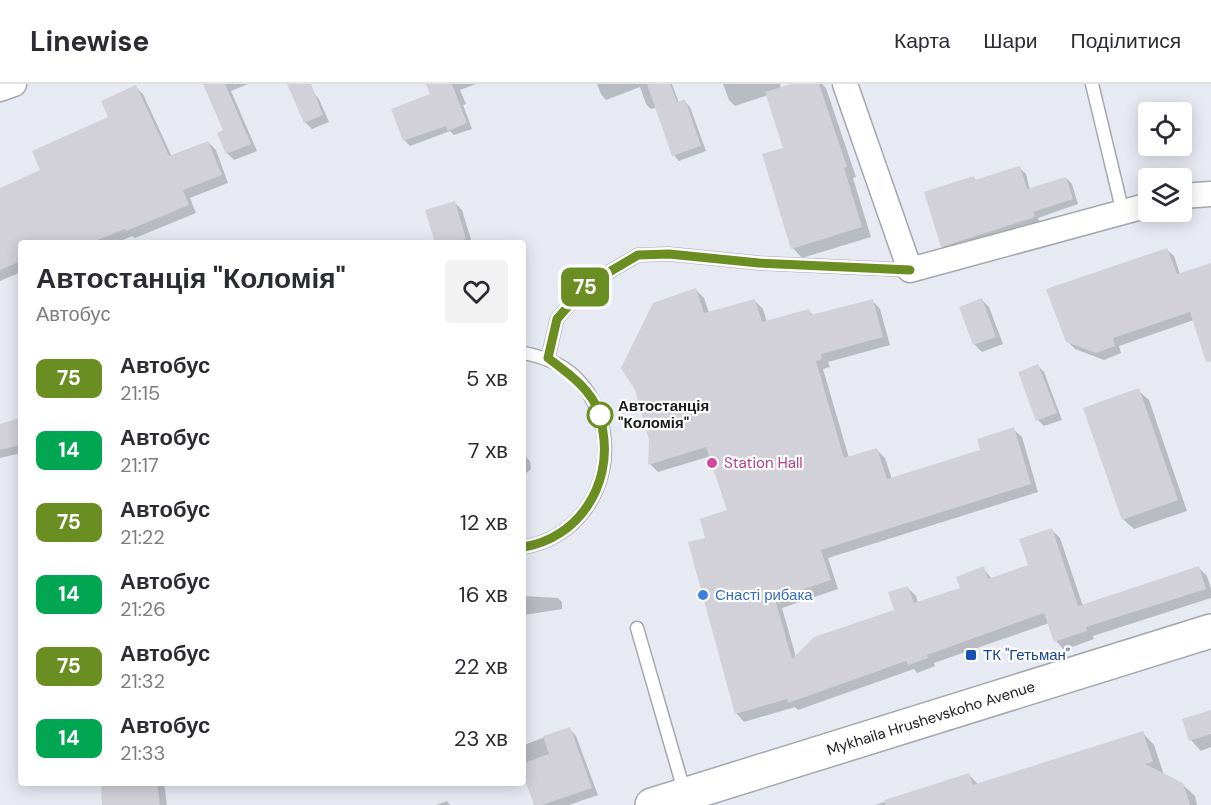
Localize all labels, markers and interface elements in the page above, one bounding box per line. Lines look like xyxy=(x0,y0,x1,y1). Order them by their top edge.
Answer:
text: Linewise xyxy=(30,23,149,60)
text: Карта xyxy=(894,27,950,55)
text: Шари xyxy=(983,27,1038,55)
text: Поділитися xyxy=(1071,27,1181,55)
map controls xyxy=(1138,102,1192,222)
button: locate xyxy=(1138,102,1192,156)
button: layers xyxy=(1138,168,1192,222)
text: Автостанція "Коломія" xyxy=(36,260,346,297)
button: heart xyxy=(445,260,508,323)
line badge: 75 xyxy=(558,268,612,306)
text: 75 xyxy=(573,273,597,301)
text: Автобус xyxy=(36,301,110,327)
text: Автобус xyxy=(120,351,210,380)
text: 75 xyxy=(57,364,81,392)
text: 5 хв xyxy=(466,364,508,393)
text: 21:15 xyxy=(120,380,160,406)
place label: Автостанція "Коломія" xyxy=(618,396,709,433)
marker: Автостанція "Коломія" xyxy=(587,402,613,428)
text: Автобус xyxy=(120,423,210,452)
text: 14 xyxy=(58,436,80,464)
text: 7 хв xyxy=(468,436,508,465)
text: 21:17 xyxy=(120,452,159,478)
place label: Station Hall xyxy=(724,453,803,473)
marker: Station Hall xyxy=(705,456,719,470)
text: Автобус xyxy=(120,495,210,524)
text: 75 xyxy=(57,508,81,536)
text: 12 хв xyxy=(460,508,508,537)
text: 21:22 xyxy=(120,524,165,550)
text: Автобус xyxy=(120,567,210,596)
text: 14 xyxy=(58,580,80,608)
text: 16 хв xyxy=(459,580,508,609)
place label: Снасті рибака xyxy=(715,585,813,605)
marker: Снасті рибака xyxy=(696,588,710,602)
text: 21:26 xyxy=(120,596,166,622)
text: Автобус xyxy=(120,639,210,668)
place label: ТК "Гетьман" xyxy=(983,645,1070,665)
marker: ТК "Гетьман" xyxy=(964,648,978,662)
text: 75 xyxy=(57,652,81,680)
text: 22 хв xyxy=(454,652,508,681)
text: 21:32 xyxy=(120,668,165,694)
street label: Mykhaila Hrushevskoho Avenue xyxy=(824,676,1037,760)
text: Автобус xyxy=(120,711,210,740)
text: 14 xyxy=(58,724,80,752)
text: 23 хв xyxy=(454,724,508,753)
text: 21:33 xyxy=(120,740,165,766)

